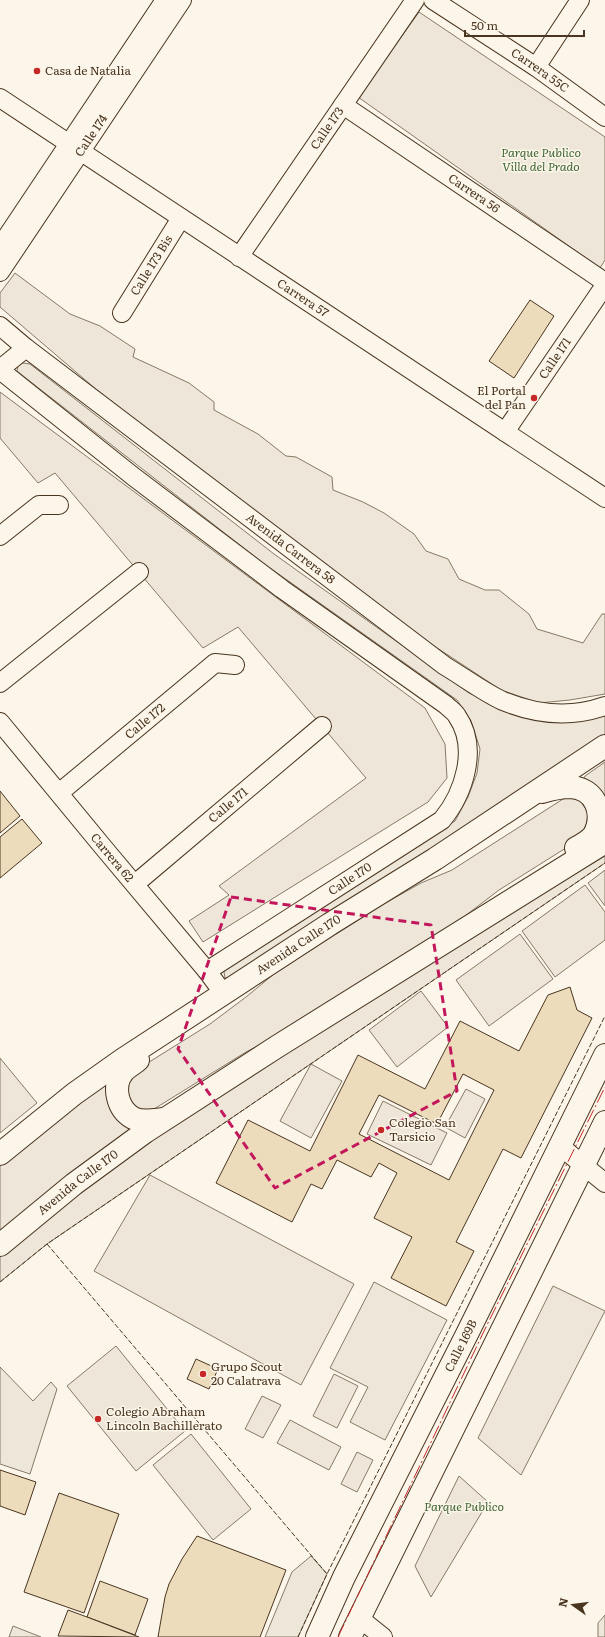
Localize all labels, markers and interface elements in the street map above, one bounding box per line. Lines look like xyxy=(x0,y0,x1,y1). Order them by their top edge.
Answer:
scale bar xyxy=(465,12,584,38)
text: 50 m xyxy=(471,16,498,34)
street label: Carrera 55C xyxy=(508,43,573,96)
place label: Casa de Natalia xyxy=(45,61,132,79)
marker: Casa de Natalia xyxy=(32,66,42,76)
street label: Calle 173 xyxy=(305,103,347,153)
street label: Calle 174 xyxy=(70,110,111,160)
park label: Parque Publico Villa del Prado xyxy=(501,143,581,175)
street label: Carrera 56 xyxy=(445,169,504,217)
street label: Calle 173 Bis xyxy=(125,231,177,299)
street label: Carrera 57 xyxy=(274,274,333,321)
street label: Calle 171 xyxy=(534,333,575,382)
place label: El Portal del Pan xyxy=(477,381,526,413)
marker: El Portal del Pan xyxy=(529,393,539,403)
street label: Avenida Carrera 58 xyxy=(242,508,340,588)
street label: Calle 172 xyxy=(120,698,169,743)
street label: Calle 171 xyxy=(204,782,251,826)
street label: Carrera 62 xyxy=(87,829,139,886)
street label: Calle 170 xyxy=(324,857,375,899)
street label: Avenida Calle 170 xyxy=(252,910,344,978)
place label: Colegio San Tarsicio xyxy=(389,1113,456,1145)
marker: Colegio San Tarsicio xyxy=(376,1125,386,1135)
street label: Avenida Calle 170 xyxy=(33,1145,122,1219)
street label: Calle 169B xyxy=(439,1316,481,1375)
place label: Grupo Scout 20 Calatrava xyxy=(211,1357,282,1389)
marker: Grupo Scout 20 Calatrava xyxy=(198,1369,208,1379)
place label: Colegio Abraham Lincoln Bachillerato xyxy=(106,1402,222,1434)
marker: Colegio Abraham Lincoln Bachillerato xyxy=(93,1414,103,1424)
park label: Parque Publico xyxy=(424,1497,504,1515)
north arrow xyxy=(553,1585,593,1625)
text: N xyxy=(553,1596,571,1609)

